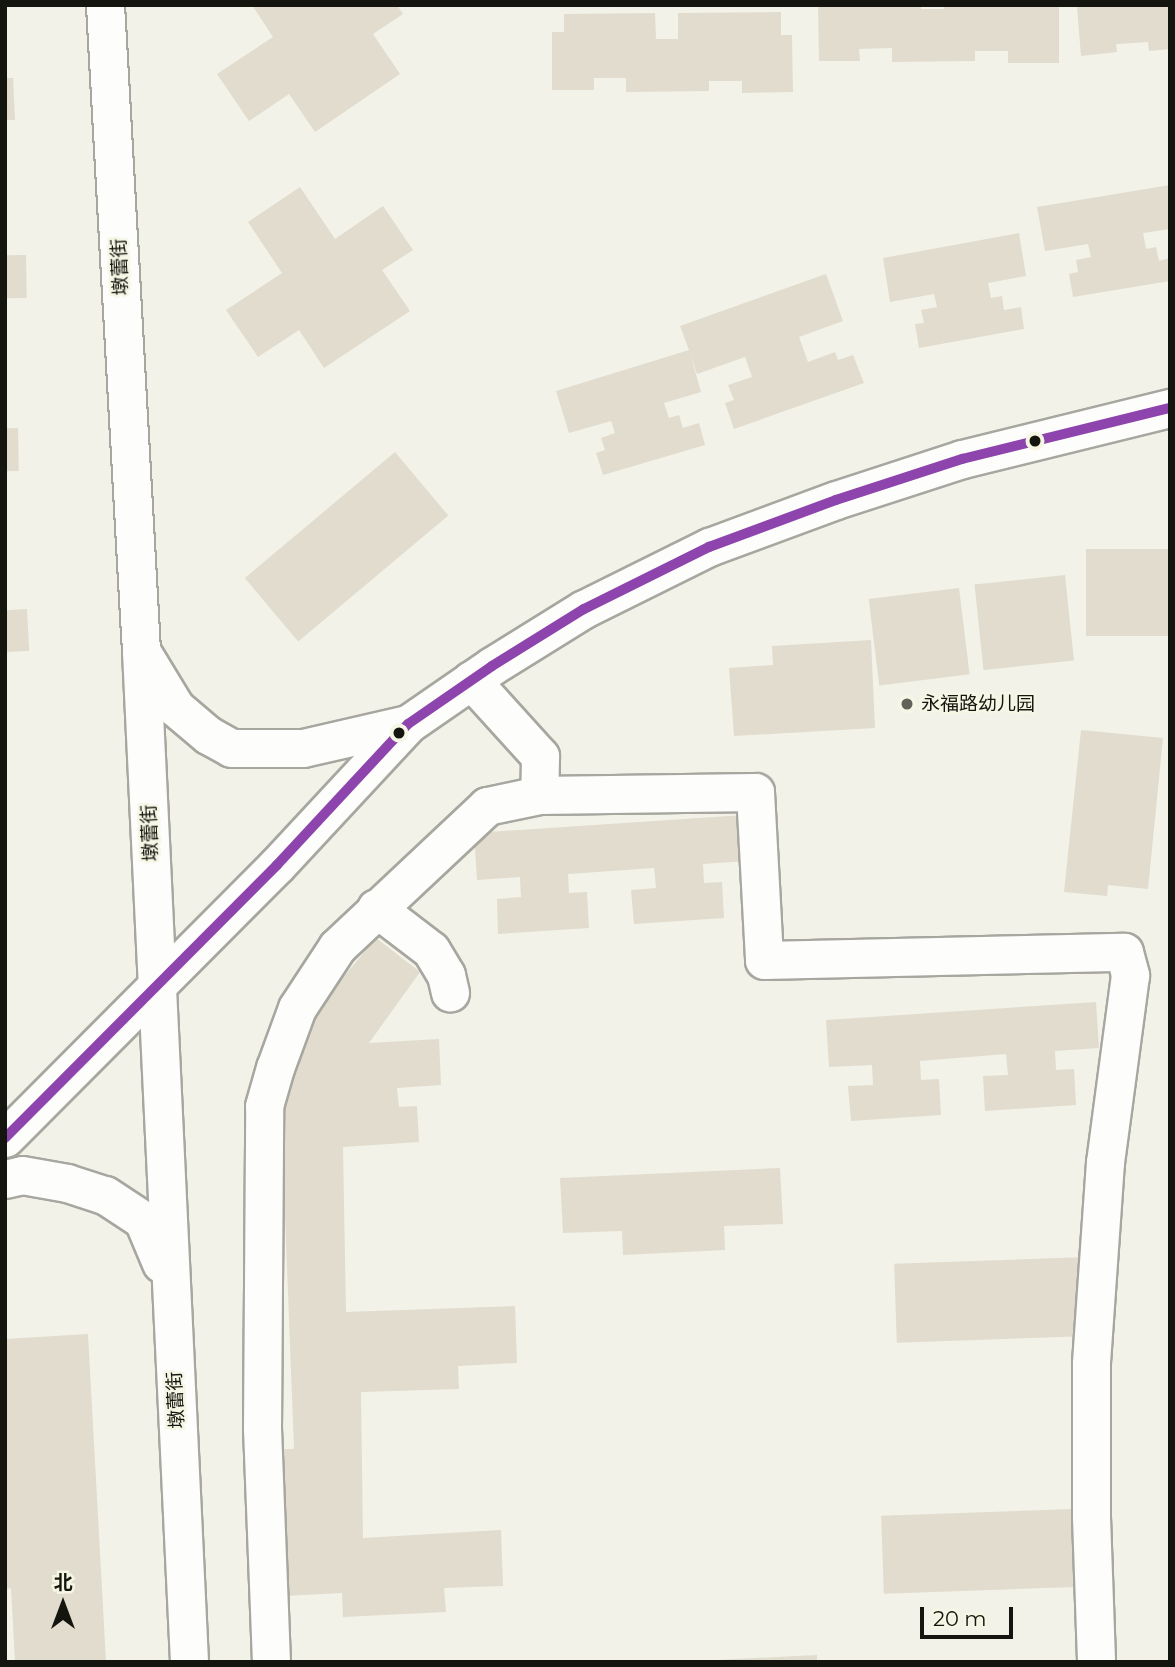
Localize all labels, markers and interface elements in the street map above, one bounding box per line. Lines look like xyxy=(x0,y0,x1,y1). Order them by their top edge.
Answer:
street label: 墩蕾街 xyxy=(107,238,133,296)
unlabelled marker xyxy=(1028,434,1042,448)
place label: 永福路幼儿园 xyxy=(921,693,1035,715)
marker: 永福路幼儿园 xyxy=(899,696,915,712)
unlabelled marker xyxy=(392,726,406,740)
street label: 墩蕾街 xyxy=(137,804,163,862)
street label: 墩蕾街 xyxy=(163,1371,189,1429)
north arrow xyxy=(28,1569,98,1639)
text: 北 xyxy=(53,1571,73,1594)
scale bar xyxy=(923,1594,1016,1638)
text: 20 m xyxy=(933,1606,987,1631)

